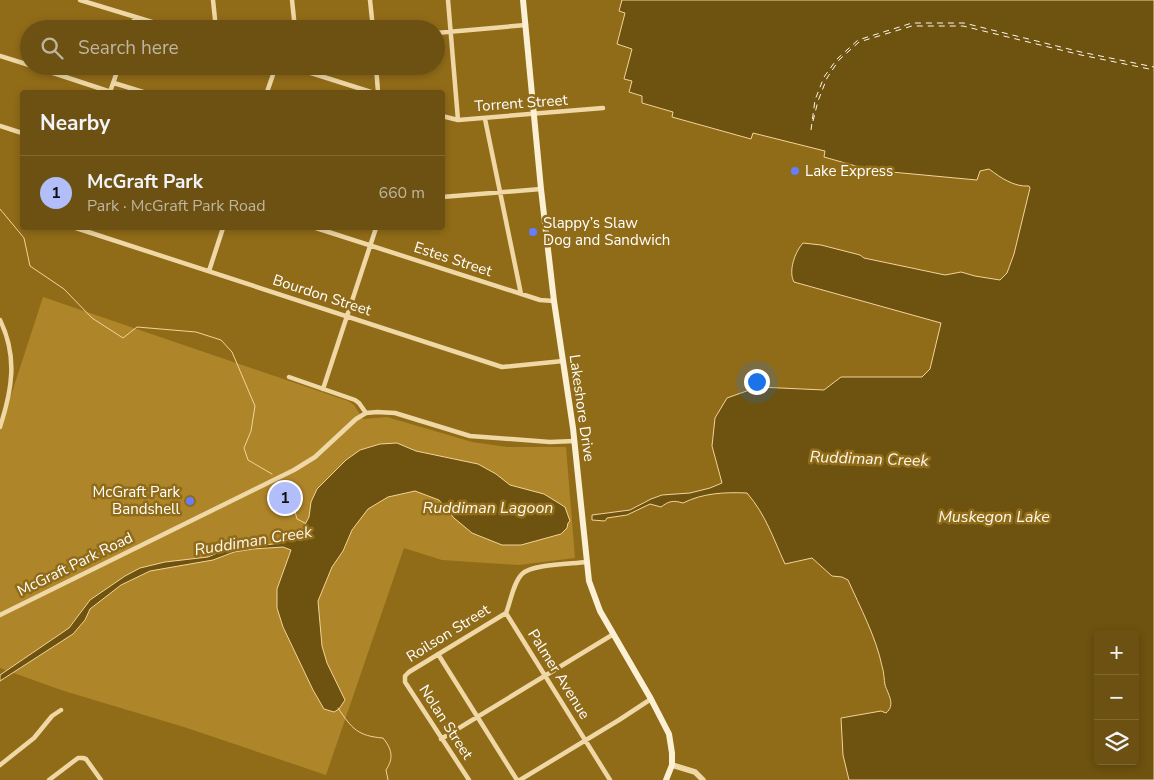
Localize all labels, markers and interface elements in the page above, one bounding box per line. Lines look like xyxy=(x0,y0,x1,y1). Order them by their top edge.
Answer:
search box xyxy=(20,20,445,75)
icon: search xyxy=(38,34,66,62)
text: Search here xyxy=(78,35,179,61)
street label: Torrent Street xyxy=(474,90,569,116)
text: Nearby xyxy=(40,109,110,137)
place label: Lake Express xyxy=(805,161,893,181)
marker: Lake Express xyxy=(789,165,801,177)
text: McGraft Park xyxy=(87,169,203,195)
text: 1 xyxy=(51,182,61,204)
text: 660 m xyxy=(378,182,425,204)
text: Park · McGraft Park Road xyxy=(87,195,266,217)
place label: Slappy’s Slaw Dog and Sandwich xyxy=(543,213,670,250)
marker: Slappy’s Slaw Dog and Sandwich xyxy=(527,226,539,238)
street label: Estes Street xyxy=(411,237,495,281)
street label: Bourdon Street xyxy=(270,270,375,321)
street label: Lakeshore Drive xyxy=(565,353,599,463)
your location xyxy=(744,369,770,395)
water label: Ruddiman Creek xyxy=(809,446,930,472)
pin: 1 xyxy=(269,479,301,517)
place label: McGraft Park Bandshell xyxy=(92,482,181,519)
marker: McGraft Park Bandshell xyxy=(184,495,196,507)
water label: Ruddiman Lagoon xyxy=(423,497,553,519)
water label: Muskegon Lake xyxy=(938,506,1050,528)
water label: Ruddiman Creek xyxy=(193,521,315,561)
street label: McGraft Park Road xyxy=(14,527,136,601)
street label: Roilson Street xyxy=(402,599,494,667)
street label: Palmer Avenue xyxy=(523,625,595,723)
map controls xyxy=(1094,630,1139,765)
button: + xyxy=(1094,630,1139,675)
button: − xyxy=(1094,675,1139,720)
street label: Nolan Street xyxy=(414,681,478,764)
button: layers xyxy=(1094,720,1139,765)

